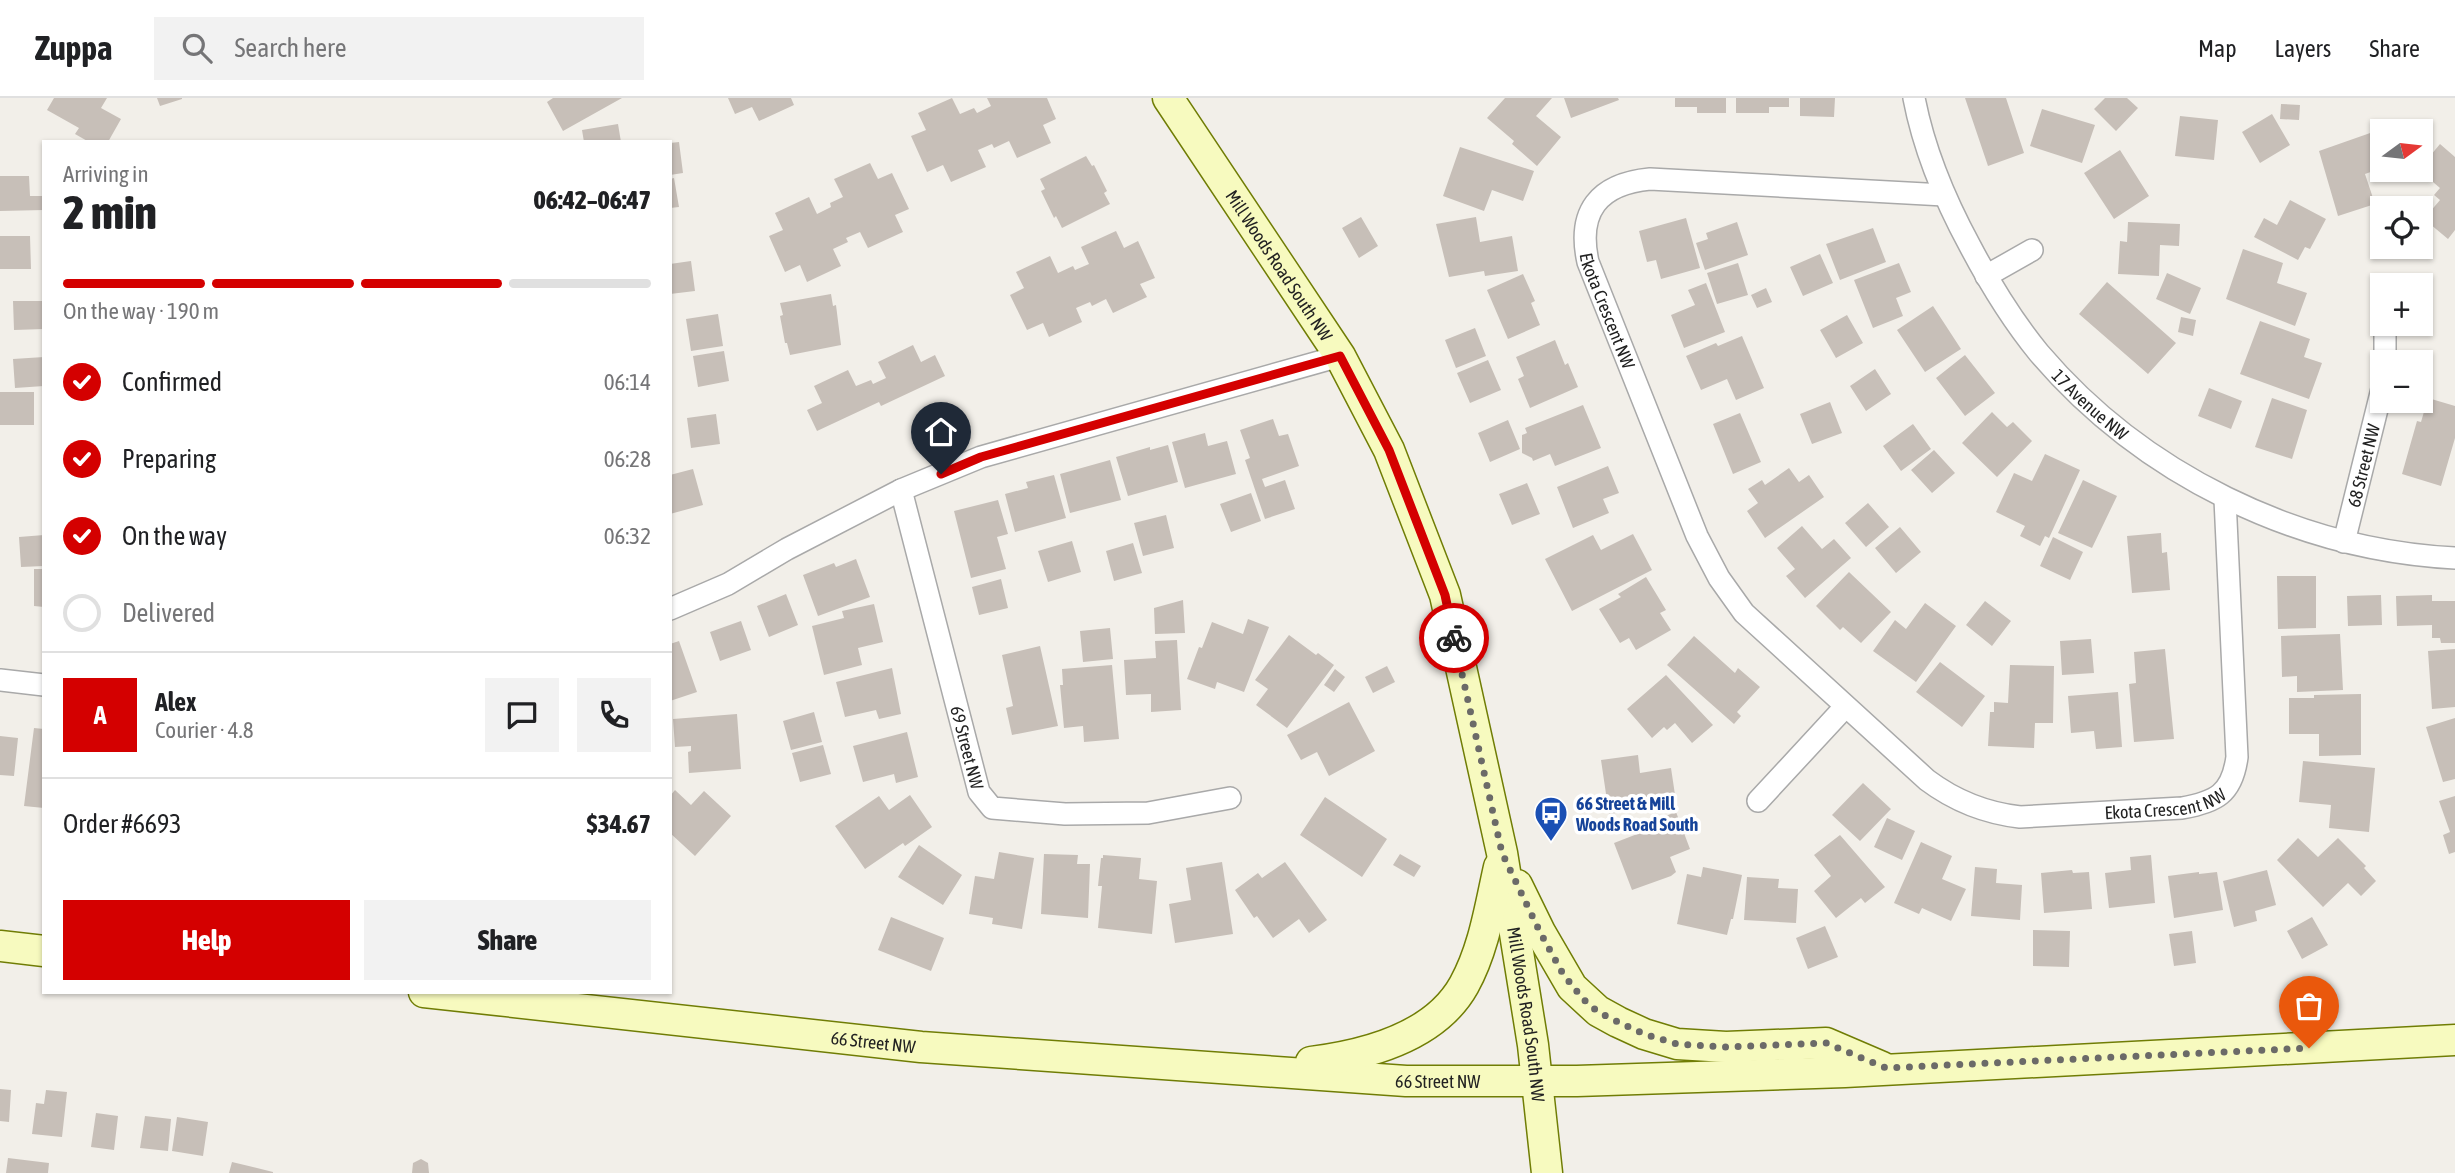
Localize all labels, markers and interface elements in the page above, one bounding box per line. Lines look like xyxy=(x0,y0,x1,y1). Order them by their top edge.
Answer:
search box xyxy=(154,17,644,80)
text: Zuppa xyxy=(35,29,112,67)
icon: search xyxy=(178,29,216,67)
text: Search here xyxy=(234,33,347,63)
text: Map xyxy=(2198,35,2237,62)
text: Layers xyxy=(2275,35,2331,62)
text: Share xyxy=(2369,35,2420,62)
north arrow xyxy=(2370,119,2432,182)
map controls xyxy=(2370,119,2433,413)
text: Arriving in xyxy=(63,161,149,187)
text: 06:42–06:47 xyxy=(534,185,651,215)
text: 2 min xyxy=(63,186,157,239)
street label: Mill Woods Road South NW xyxy=(1222,186,1337,345)
button: locate xyxy=(2370,196,2433,259)
street label: Ekota Crescent NW xyxy=(1576,251,1640,372)
button: + xyxy=(2370,273,2433,336)
text: On the way · 190 m xyxy=(63,298,219,324)
button: − xyxy=(2370,350,2433,413)
icon: check xyxy=(63,363,101,401)
street label: 17 Avenue NW xyxy=(2048,364,2133,444)
text: Confirmed xyxy=(122,367,222,397)
text: 06:14 xyxy=(604,369,651,395)
pin xyxy=(911,402,971,474)
icon: home xyxy=(922,413,960,451)
street label: 68 Street NW xyxy=(2343,422,2383,509)
icon: check xyxy=(63,440,101,478)
text: Preparing xyxy=(122,444,216,474)
text: 06:28 xyxy=(604,446,651,472)
icon: check xyxy=(63,517,101,555)
text: On the way xyxy=(122,521,227,551)
text: 06:32 xyxy=(604,523,651,549)
text: Delivered xyxy=(122,598,215,628)
courier xyxy=(1419,603,1489,673)
icon: bike xyxy=(1435,619,1473,657)
button: chat xyxy=(485,678,559,752)
button: phone xyxy=(577,678,651,752)
text: Alex xyxy=(155,687,196,717)
text: A xyxy=(94,700,106,730)
street label: 69 Street NW xyxy=(947,704,988,791)
text: Courier · 4.8 xyxy=(155,717,254,743)
street label: Ekota Crescent NW xyxy=(2104,783,2230,823)
place label: 66 Street & Mill Woods Road South xyxy=(1575,793,1699,835)
bus stop icon: 66 Street & Mill Woods Road South xyxy=(1532,794,1570,843)
text: Order #6693 xyxy=(63,809,182,839)
text: $34.67 xyxy=(587,809,651,839)
button: Help xyxy=(63,900,350,980)
button: Share xyxy=(364,900,651,980)
street label: Mill Woods Road South NW xyxy=(1504,925,1550,1103)
pin xyxy=(2279,976,2339,1048)
icon: bag xyxy=(2290,987,2328,1025)
street label: 66 Street NW xyxy=(830,1027,917,1057)
street label: 66 Street NW xyxy=(1395,1070,1480,1092)

